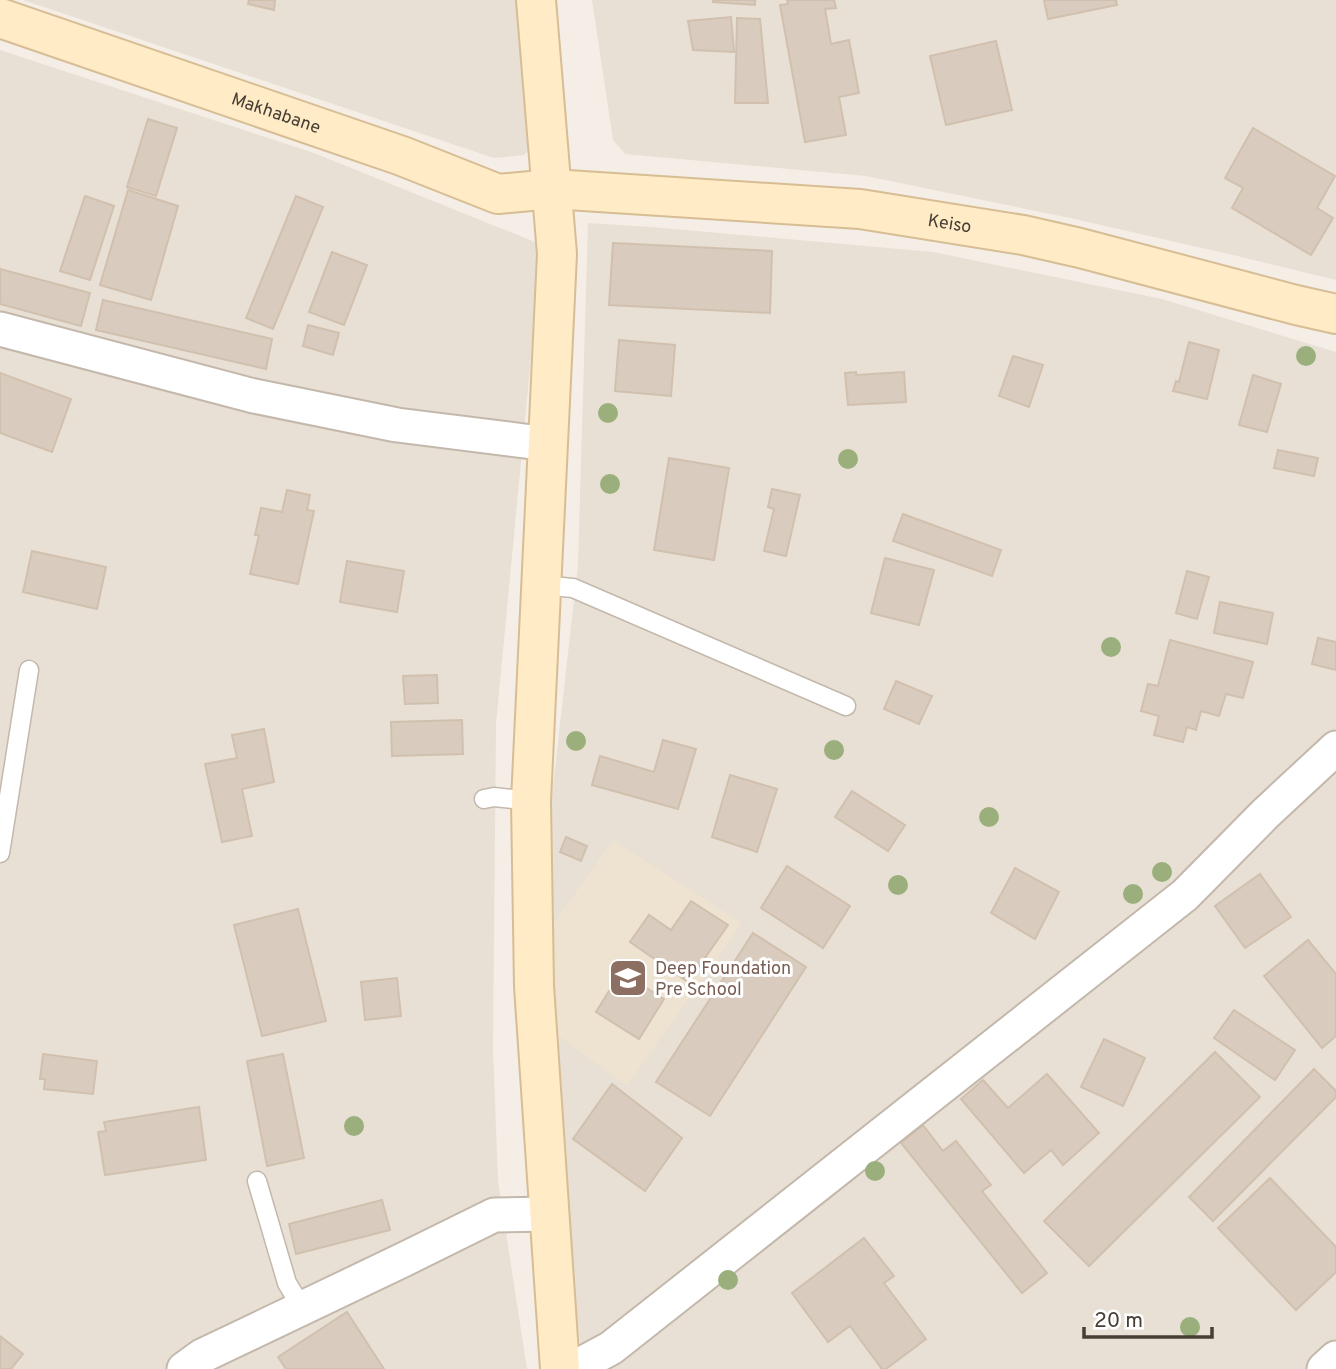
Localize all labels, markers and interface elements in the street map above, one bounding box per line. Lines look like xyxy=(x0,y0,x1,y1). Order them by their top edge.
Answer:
street label: Makhabane xyxy=(228,88,323,140)
street label: Keiso xyxy=(926,210,973,240)
school or university icon: Deep Foundation Pre School xyxy=(607,957,649,999)
place label: Deep Foundation Pre School xyxy=(655,958,791,1002)
scale bar xyxy=(1084,1296,1212,1340)
text: 20 m xyxy=(1094,1308,1143,1335)

